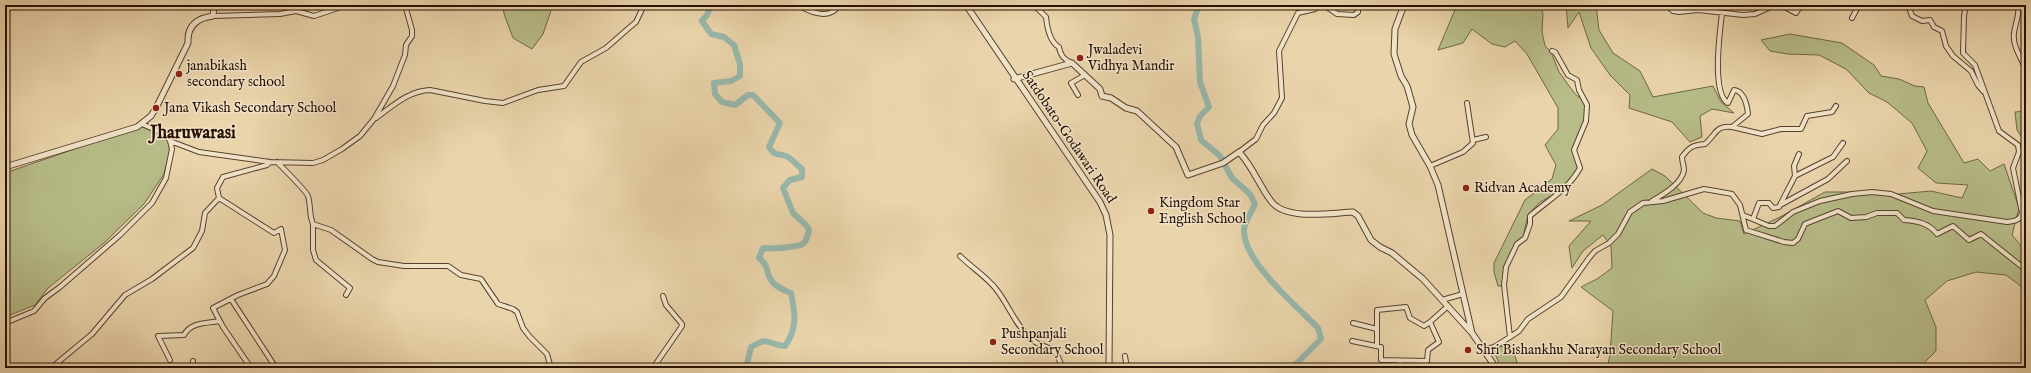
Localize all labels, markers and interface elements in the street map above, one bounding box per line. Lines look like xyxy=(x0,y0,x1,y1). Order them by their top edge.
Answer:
place label: Jwaladevi Vidhya Mandir xyxy=(1086,41,1175,75)
marker: Jwaladevi Vidhya Mandir xyxy=(1075,53,1085,63)
place label: janabikash secondary school xyxy=(185,57,285,91)
street label: Satdobato-Godawari Road xyxy=(1018,67,1120,207)
marker: janabikash secondary school xyxy=(174,69,184,79)
place label: Jana Vikash Secondary School xyxy=(162,99,337,117)
marker: Jana Vikash Secondary School xyxy=(151,103,161,113)
district label: Jharuwarasi xyxy=(148,122,236,145)
place label: Ridvan Academy xyxy=(1474,179,1571,197)
marker: Ridvan Academy xyxy=(1461,183,1471,193)
place label: Kingdom Star English School xyxy=(1159,194,1246,228)
marker: Kingdom Star English School xyxy=(1146,206,1156,216)
place label: Pushpanjali Secondary School xyxy=(1001,325,1104,359)
marker: Pushpanjali Secondary School xyxy=(988,337,998,347)
place label: Shri Bishankhu Narayan Secondary School xyxy=(1476,341,1722,359)
marker: Shri Bishankhu Narayan Secondary School xyxy=(1463,345,1473,355)

